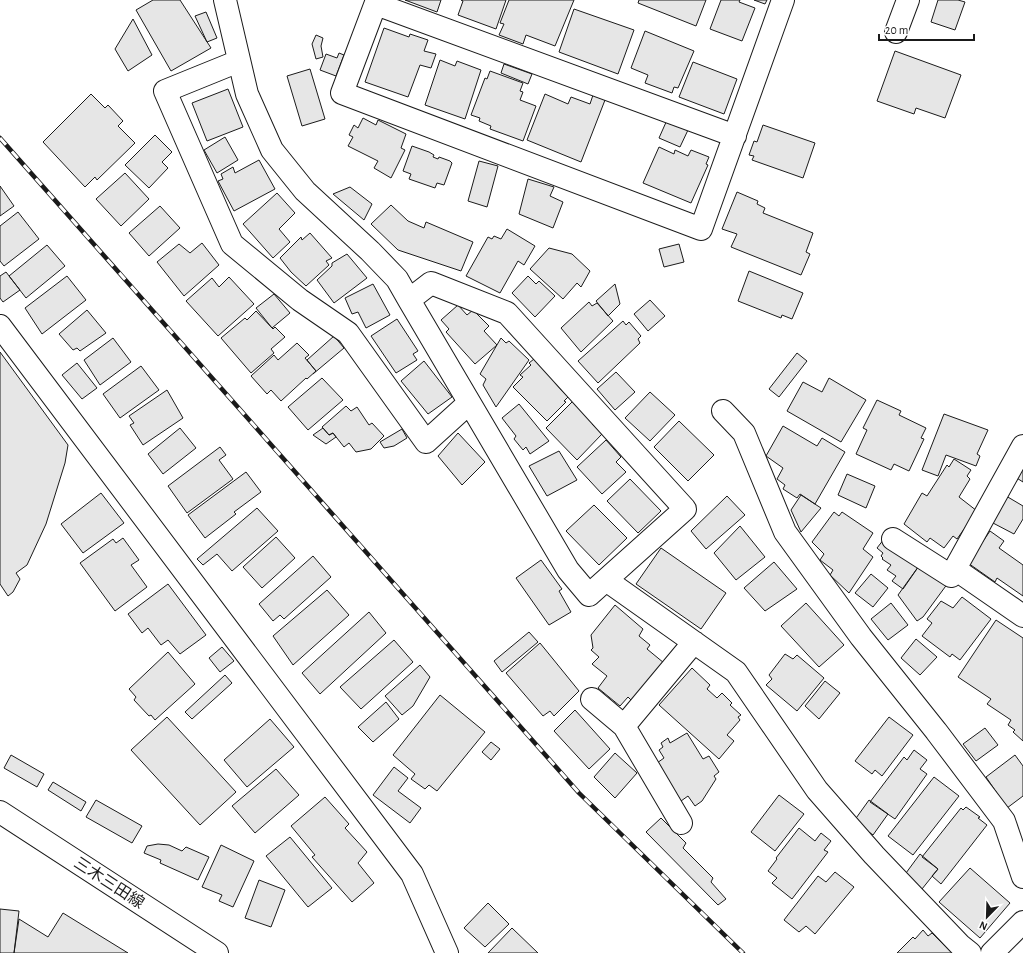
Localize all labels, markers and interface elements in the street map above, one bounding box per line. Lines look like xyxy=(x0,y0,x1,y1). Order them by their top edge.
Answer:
scale bar xyxy=(879,16,974,42)
text: 20 m xyxy=(885,24,908,36)
street label: 三木三田線 xyxy=(71,854,147,911)
north arrow xyxy=(967,897,1007,937)
text: N xyxy=(978,919,989,932)

